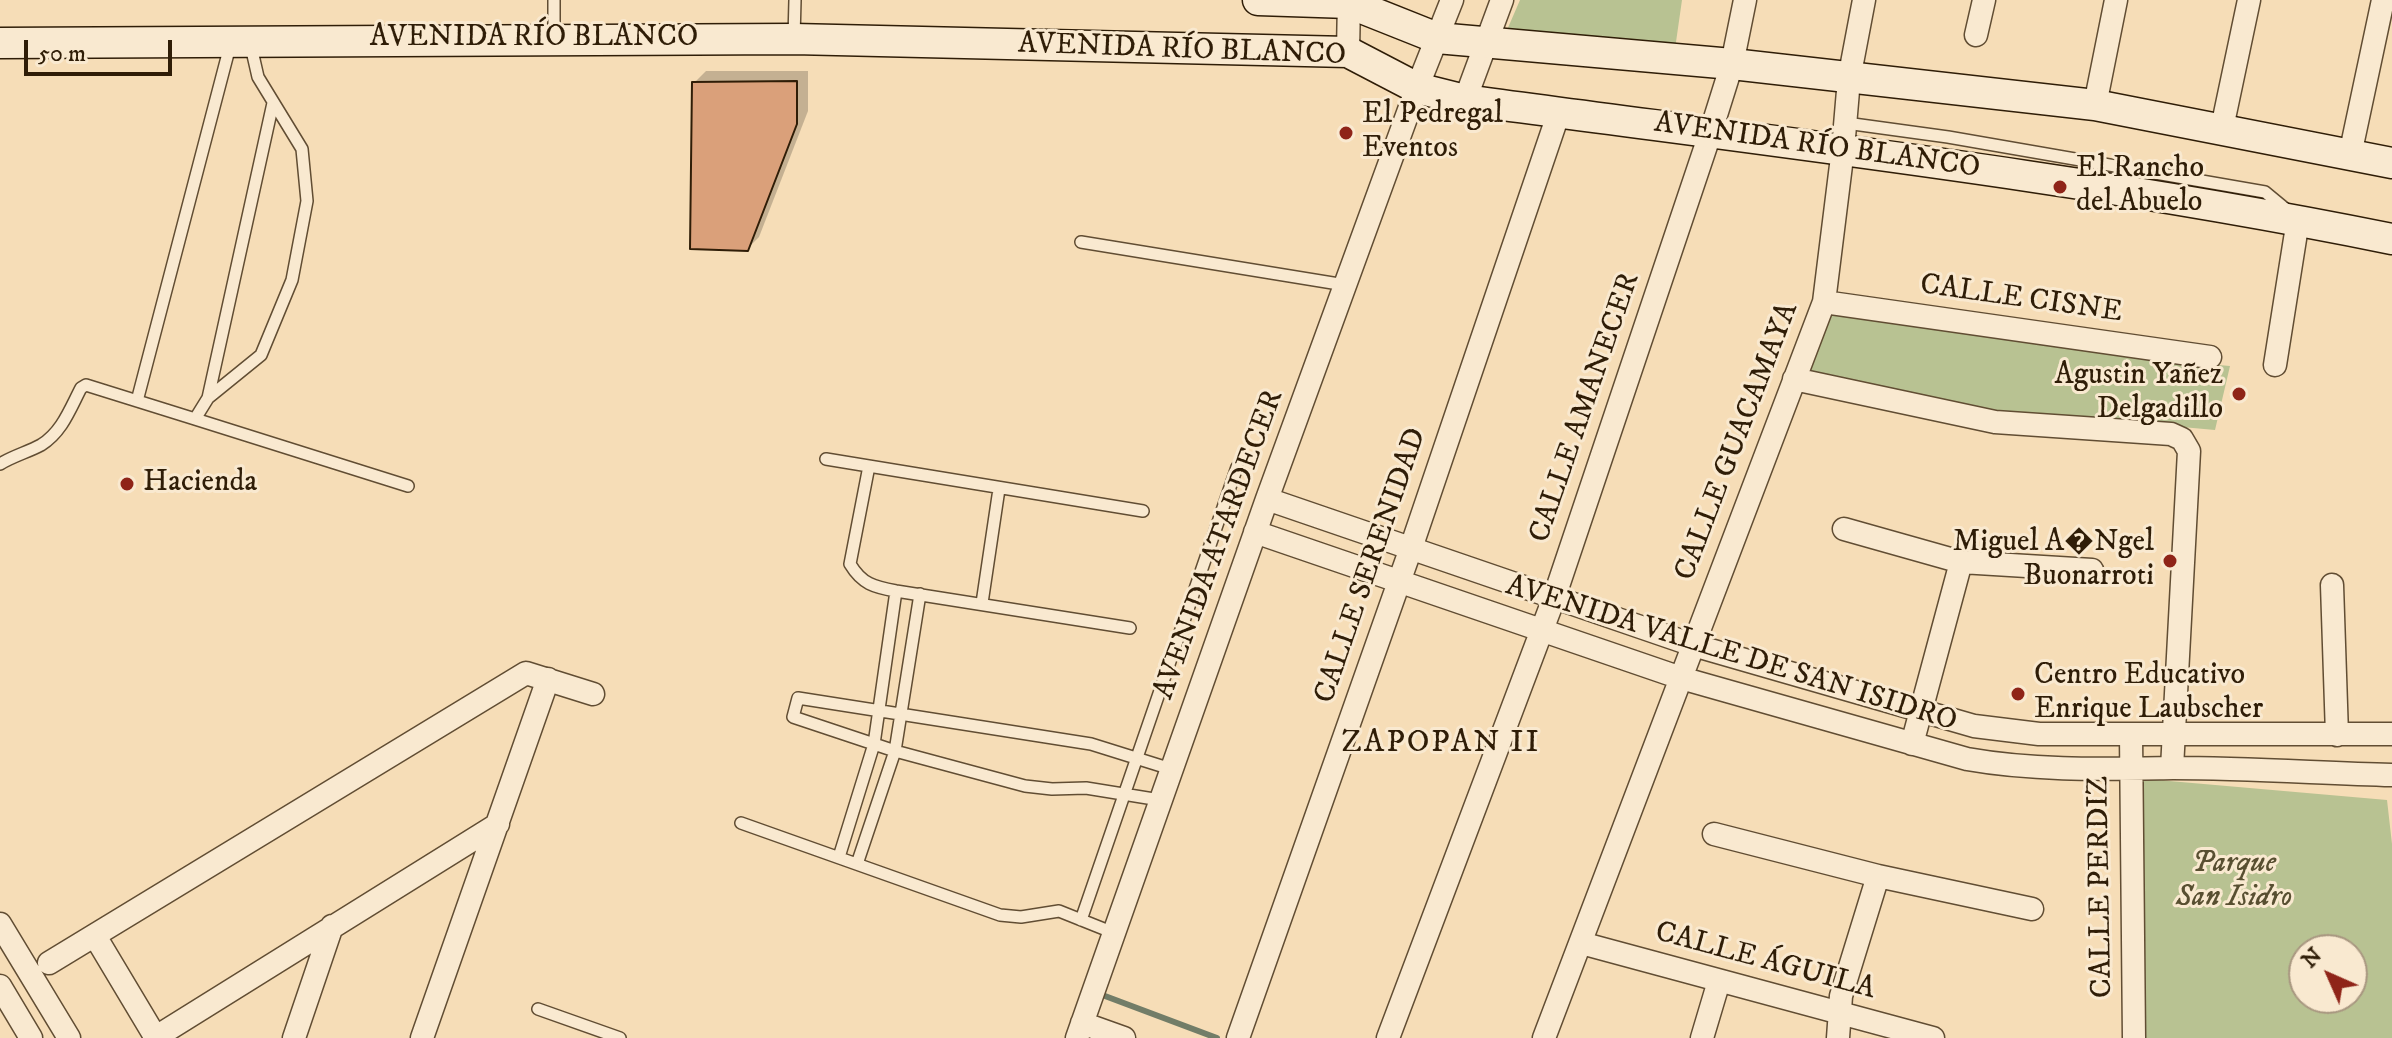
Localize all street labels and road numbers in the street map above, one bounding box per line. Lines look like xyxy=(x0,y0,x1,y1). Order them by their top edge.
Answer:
street label: AVENIDA RÍO BLANCO xyxy=(370,21,698,57)
street label: AVENIDA RÍO BLANCO xyxy=(1017,27,1347,75)
street label: AVENIDA RÍO BLANCO xyxy=(1652,106,1982,188)
street label: CALLE CISNE xyxy=(1918,268,2124,332)
street label: CALLE AMANECER xyxy=(1523,269,1649,547)
street label: CALLE GUACAMAYA xyxy=(1668,298,1808,586)
street label: AVENIDA ATARDECER xyxy=(1147,385,1293,705)
street label: CALLE SERENIDAD xyxy=(1308,424,1436,708)
street label: AVENIDA VALLE DE SAN ISIDRO xyxy=(1501,569,1961,741)
street label: CALLE PERDIZ xyxy=(2082,776,2122,998)
street label: CALLE ÁGUILA xyxy=(1651,915,1879,1009)

